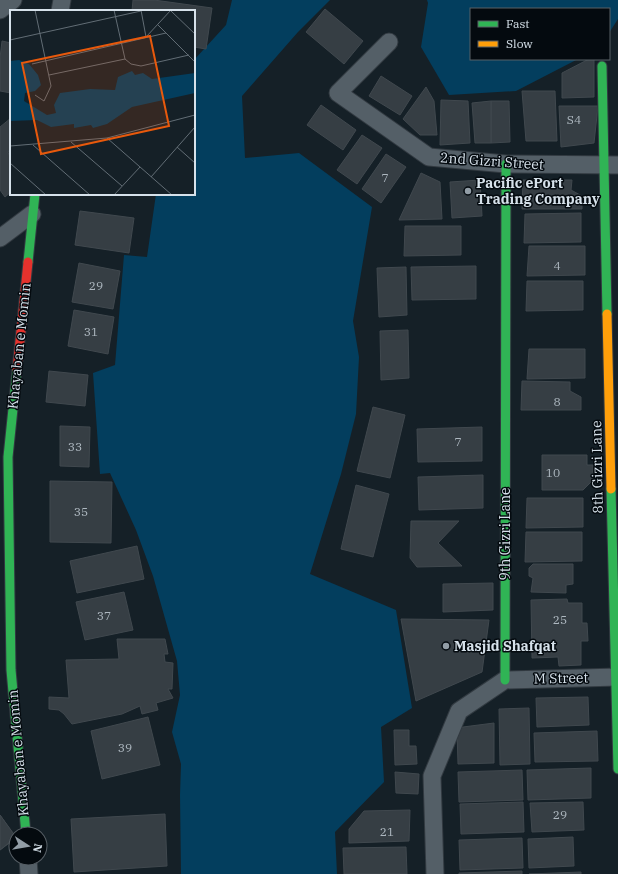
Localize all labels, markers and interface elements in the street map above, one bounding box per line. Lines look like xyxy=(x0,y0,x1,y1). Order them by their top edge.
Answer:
legend xyxy=(470,8,610,60)
inset map xyxy=(10,10,195,195)
text: Fast xyxy=(506,16,530,31)
text: Slow xyxy=(506,36,533,51)
house number: S4 xyxy=(567,112,581,127)
street label: 2nd Gizri Street xyxy=(440,148,545,174)
house number: 7 xyxy=(381,170,389,185)
place label: Pacific ePort Trading Company xyxy=(476,174,600,208)
marker: Pacific ePort Trading Company xyxy=(463,186,473,196)
house number: 4 xyxy=(553,258,561,273)
house number: 29 xyxy=(89,278,103,293)
street label: Khayaban e Momin xyxy=(3,282,35,410)
house number: 31 xyxy=(84,324,98,339)
house number: 8 xyxy=(553,394,561,409)
street label: 8th Gizri Lane xyxy=(587,420,607,514)
house number: 7 xyxy=(454,434,462,449)
house number: 33 xyxy=(68,439,82,454)
house number: 10 xyxy=(546,465,560,480)
street label: 9th Gizri Lane xyxy=(496,487,514,581)
house number: 35 xyxy=(74,504,88,519)
house number: 37 xyxy=(97,608,111,623)
house number: 25 xyxy=(553,612,567,627)
place label: Masjid Shafqat xyxy=(454,637,556,655)
marker: Masjid Shafqat xyxy=(441,641,451,651)
street label: M Street xyxy=(533,669,589,687)
street label: Khayaban e Momin xyxy=(4,689,32,817)
house number: 39 xyxy=(118,740,132,755)
house number: 29 xyxy=(553,807,567,822)
house number: 21 xyxy=(380,824,394,839)
north arrow xyxy=(8,826,48,866)
text: N xyxy=(30,842,46,854)

